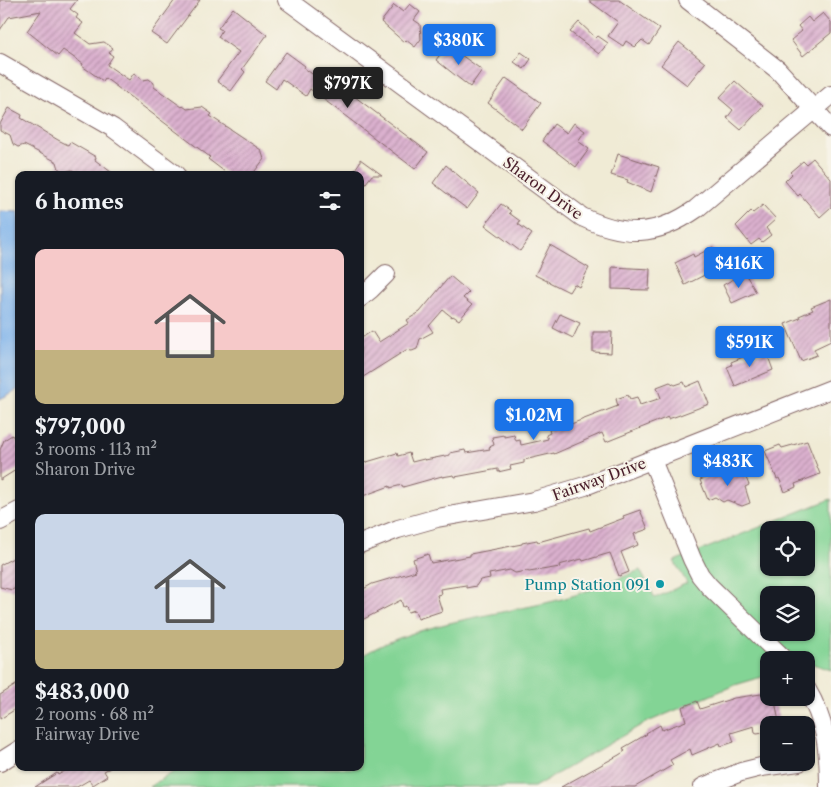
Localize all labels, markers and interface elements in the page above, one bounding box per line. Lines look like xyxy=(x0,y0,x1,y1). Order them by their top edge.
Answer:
pin: $380K xyxy=(424,23,494,66)
text: $380K xyxy=(434,30,484,50)
pin: $797K xyxy=(313,66,383,109)
text: $797K xyxy=(324,73,372,93)
street label: Sharon Drive xyxy=(499,153,587,223)
icon: filters xyxy=(316,187,344,215)
text: 6 homes xyxy=(35,189,124,214)
pin: $416K xyxy=(704,246,774,289)
text: $416K xyxy=(715,253,763,273)
icon: home xyxy=(145,281,235,371)
pin: $591K xyxy=(715,326,785,368)
text: $591K xyxy=(726,332,774,352)
pin: $1.02M xyxy=(493,398,575,441)
text: $1.02M xyxy=(505,405,563,425)
text: $797,000 xyxy=(35,414,126,439)
text: 3 rooms · 113 m² xyxy=(35,439,157,459)
pin: $483K xyxy=(693,444,763,487)
text: $483K xyxy=(703,451,753,471)
street label: Fairway Drive xyxy=(550,453,648,505)
text: Sharon Drive xyxy=(35,459,135,479)
map controls xyxy=(760,521,815,771)
button: locate xyxy=(760,521,815,576)
icon: home xyxy=(145,546,235,636)
place label: Pump Station 091 xyxy=(524,575,651,594)
marker: Pump Station 091 xyxy=(654,578,666,590)
button: layers xyxy=(760,586,815,641)
button: + xyxy=(760,651,815,706)
text: $483,000 xyxy=(35,679,130,704)
text: 2 rooms · 68 m² xyxy=(35,704,154,724)
button: − xyxy=(760,716,815,771)
text: Fairway Drive xyxy=(35,724,140,744)

